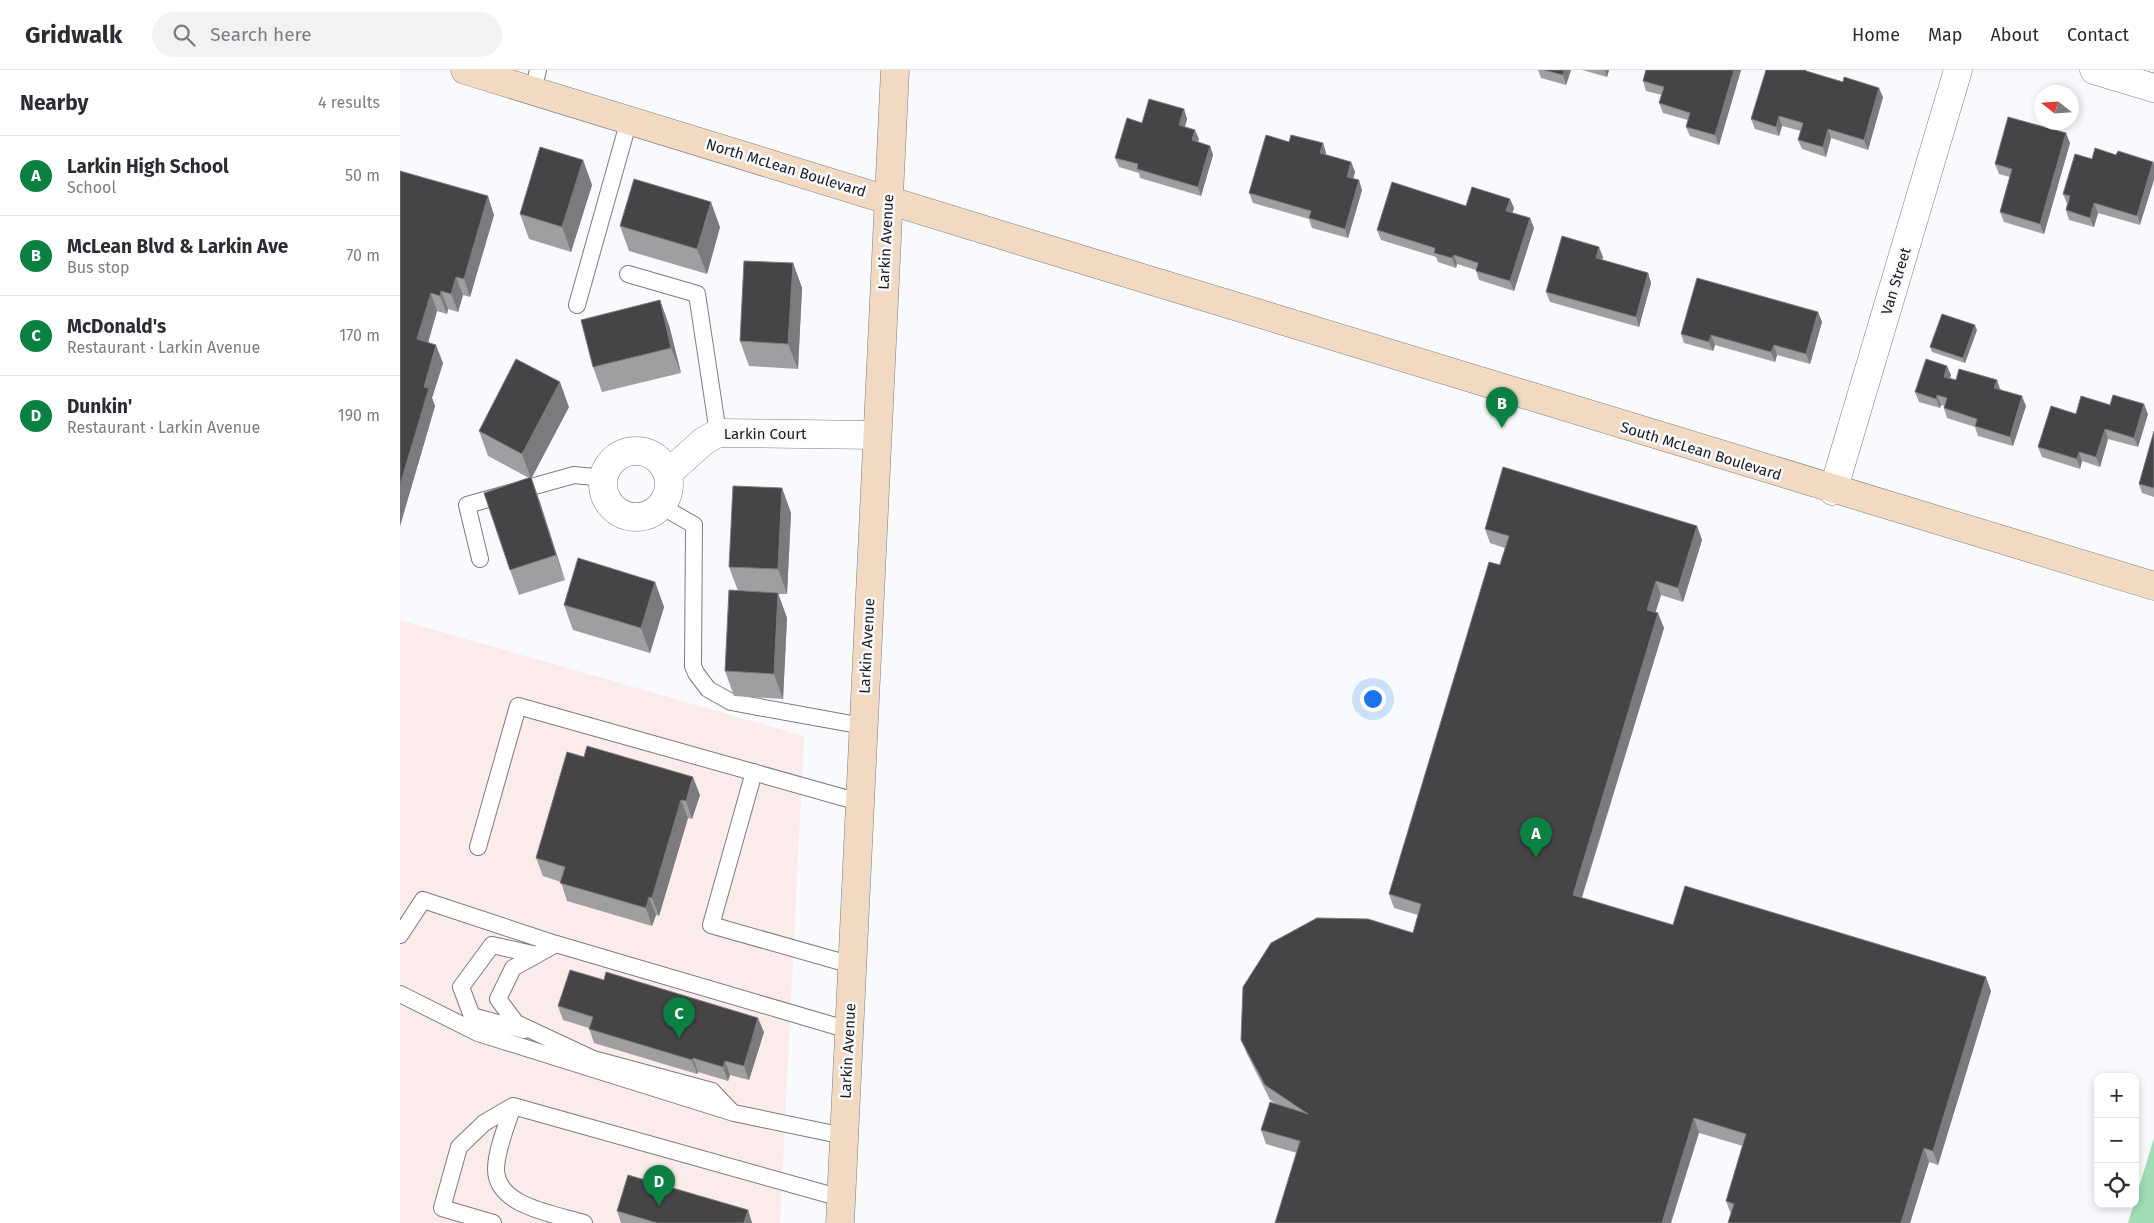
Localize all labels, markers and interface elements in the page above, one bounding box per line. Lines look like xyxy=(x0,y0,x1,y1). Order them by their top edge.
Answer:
search box xyxy=(152,12,502,57)
text: Gridwalk xyxy=(25,21,122,49)
icon: search xyxy=(170,21,198,49)
text: Search here xyxy=(210,23,312,46)
text: Home xyxy=(1852,24,1900,46)
text: Map xyxy=(1928,24,1962,46)
text: About xyxy=(1990,24,2039,46)
text: Contact xyxy=(2067,24,2129,46)
north arrow xyxy=(2034,85,2079,130)
text: Nearby xyxy=(20,90,88,116)
text: 4 results xyxy=(318,93,380,112)
street label: North McLean Boulevard xyxy=(704,135,868,201)
text: Larkin High School xyxy=(67,155,229,178)
text: A xyxy=(31,166,41,185)
text: 50 m xyxy=(345,166,380,185)
text: School xyxy=(67,178,116,197)
street label: Larkin Avenue xyxy=(875,194,897,290)
text: McLean Blvd & Larkin Ave xyxy=(67,235,288,258)
street label: Van Street xyxy=(1877,245,1915,317)
text: B xyxy=(31,246,41,265)
text: 70 m xyxy=(346,246,380,265)
text: Bus stop xyxy=(67,258,130,277)
text: McDonald's xyxy=(67,315,166,338)
text: C xyxy=(31,326,41,345)
text: 170 m xyxy=(339,326,380,345)
text: Restaurant · Larkin Avenue xyxy=(67,338,260,357)
pin: B xyxy=(1486,387,1518,428)
text: Dunkin' xyxy=(67,395,132,418)
text: D xyxy=(31,406,41,425)
text: 190 m xyxy=(338,406,380,425)
text: Restaurant · Larkin Avenue xyxy=(67,418,260,437)
street label: South McLean Boulevard xyxy=(1618,418,1784,484)
street label: Larkin Court xyxy=(724,425,807,443)
street label: Larkin Avenue xyxy=(856,598,878,694)
your location xyxy=(1360,686,1386,712)
pin: A xyxy=(1520,817,1552,858)
pin: C xyxy=(663,997,695,1038)
street label: Larkin Avenue xyxy=(837,1003,859,1099)
map controls xyxy=(2094,1073,2139,1208)
button: + xyxy=(2094,1073,2139,1118)
button: − xyxy=(2094,1118,2139,1163)
button: locate xyxy=(2094,1163,2139,1208)
pin: D xyxy=(643,1165,675,1206)

